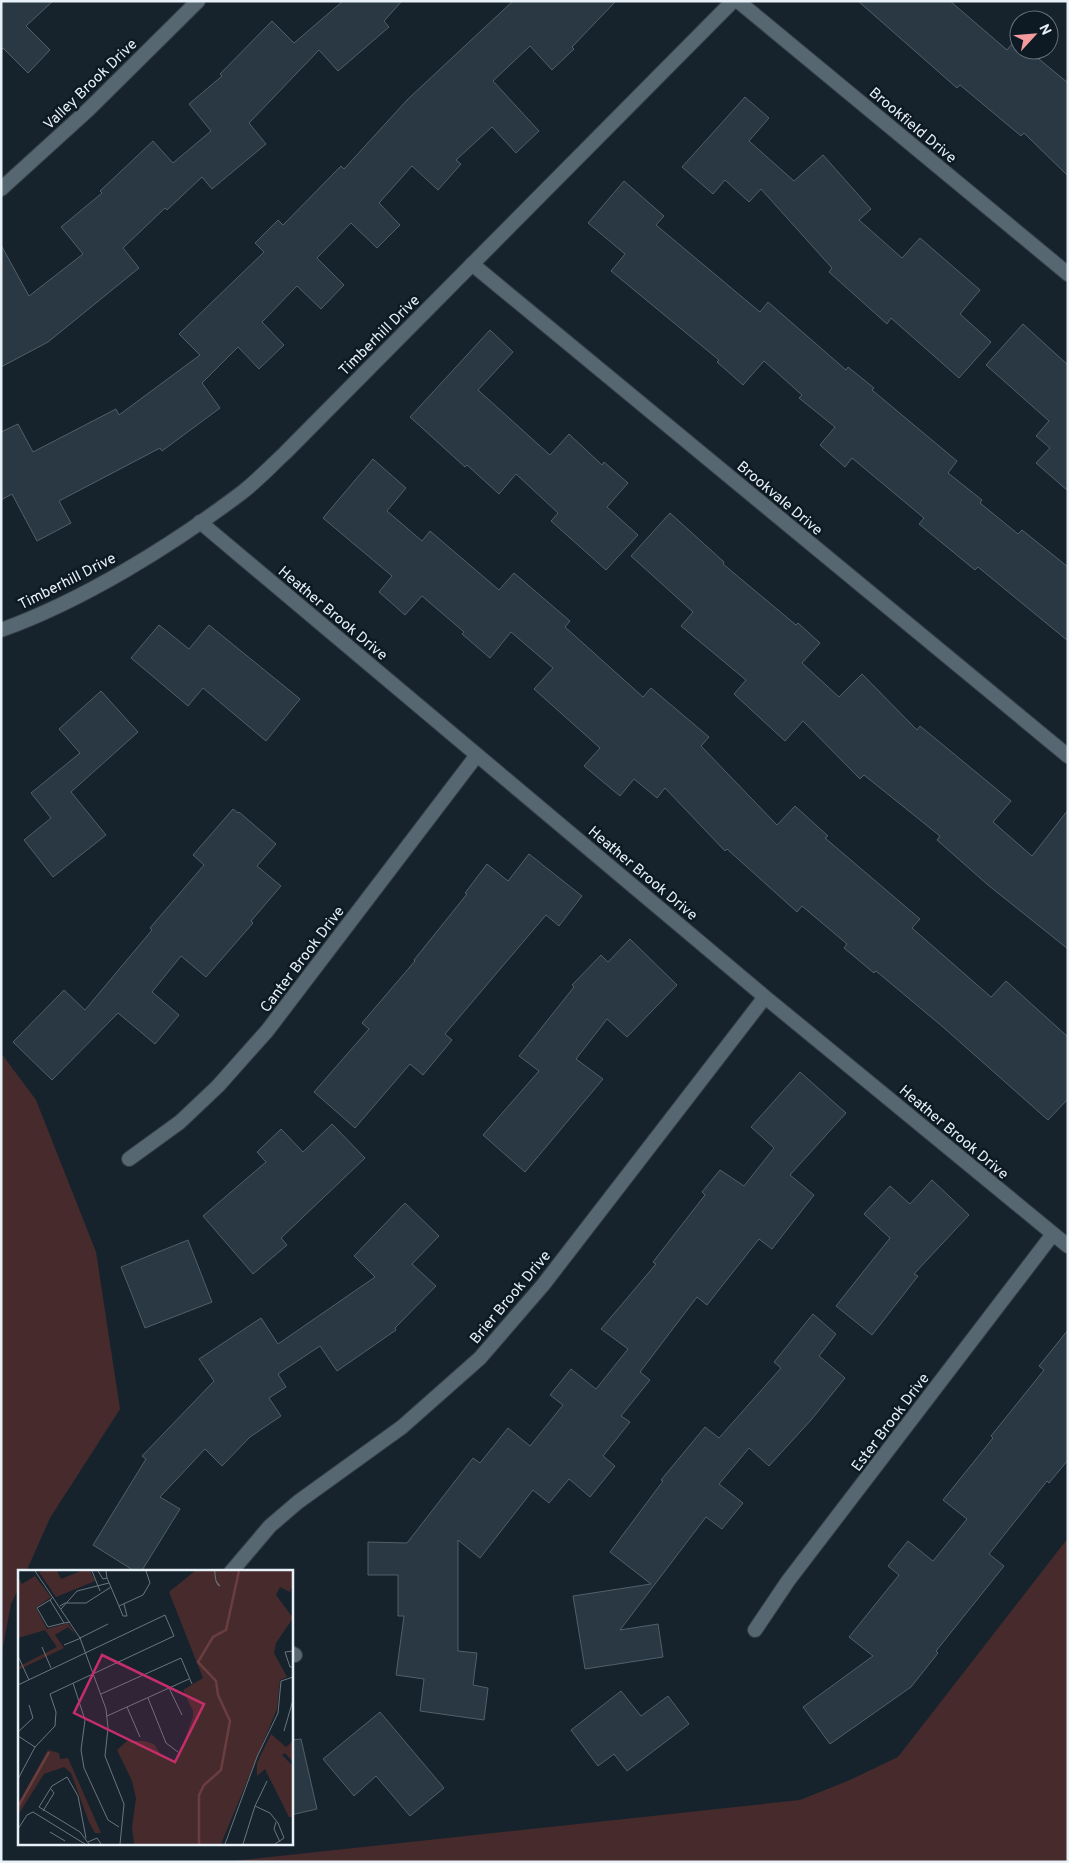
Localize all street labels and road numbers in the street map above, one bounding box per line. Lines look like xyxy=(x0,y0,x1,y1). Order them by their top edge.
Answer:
street label: Valley Brook Drive xyxy=(40,36,142,135)
street label: Brookfield Drive xyxy=(864,84,960,168)
street label: Timberhill Drive xyxy=(335,291,425,381)
street label: Brookvale Drive xyxy=(732,458,826,541)
street label: Timberhill Drive xyxy=(16,550,120,615)
street label: Heather Brook Drive xyxy=(273,563,391,666)
street label: Heather Brook Drive xyxy=(583,823,701,926)
street label: Canter Brook Drive xyxy=(257,903,349,1017)
street label: Heather Brook Drive xyxy=(894,1082,1012,1185)
street label: Brier Brook Drive xyxy=(466,1247,556,1349)
street label: Ester Brook Drive xyxy=(848,1370,934,1476)

